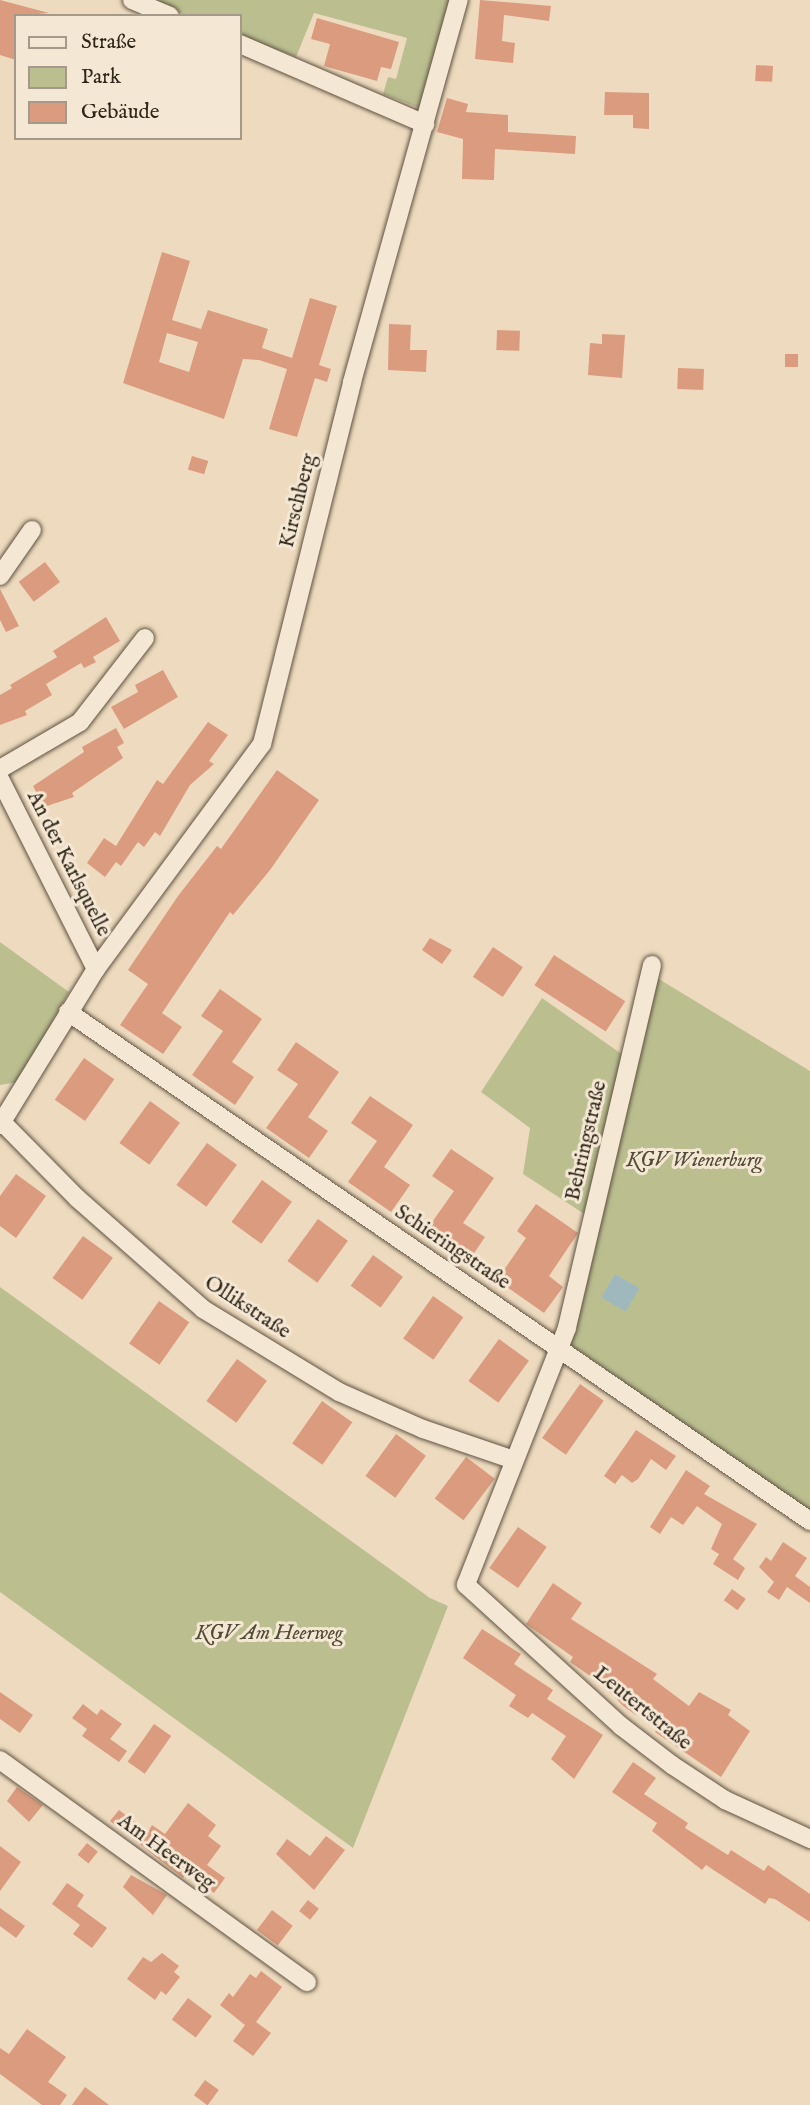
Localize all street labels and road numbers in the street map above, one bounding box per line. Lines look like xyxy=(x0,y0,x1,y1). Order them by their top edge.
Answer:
street label: Kirschberg xyxy=(275,451,323,551)
street label: An der Karlsquelle xyxy=(20,787,116,941)
street label: Behringstraße xyxy=(561,1079,613,1203)
street label: Schieringstraße xyxy=(389,1200,515,1296)
street label: Ollikstraße xyxy=(199,1271,295,1345)
street label: Leutertstraße xyxy=(588,1662,696,1756)
street label: Am Heerweg xyxy=(112,1809,220,1897)

